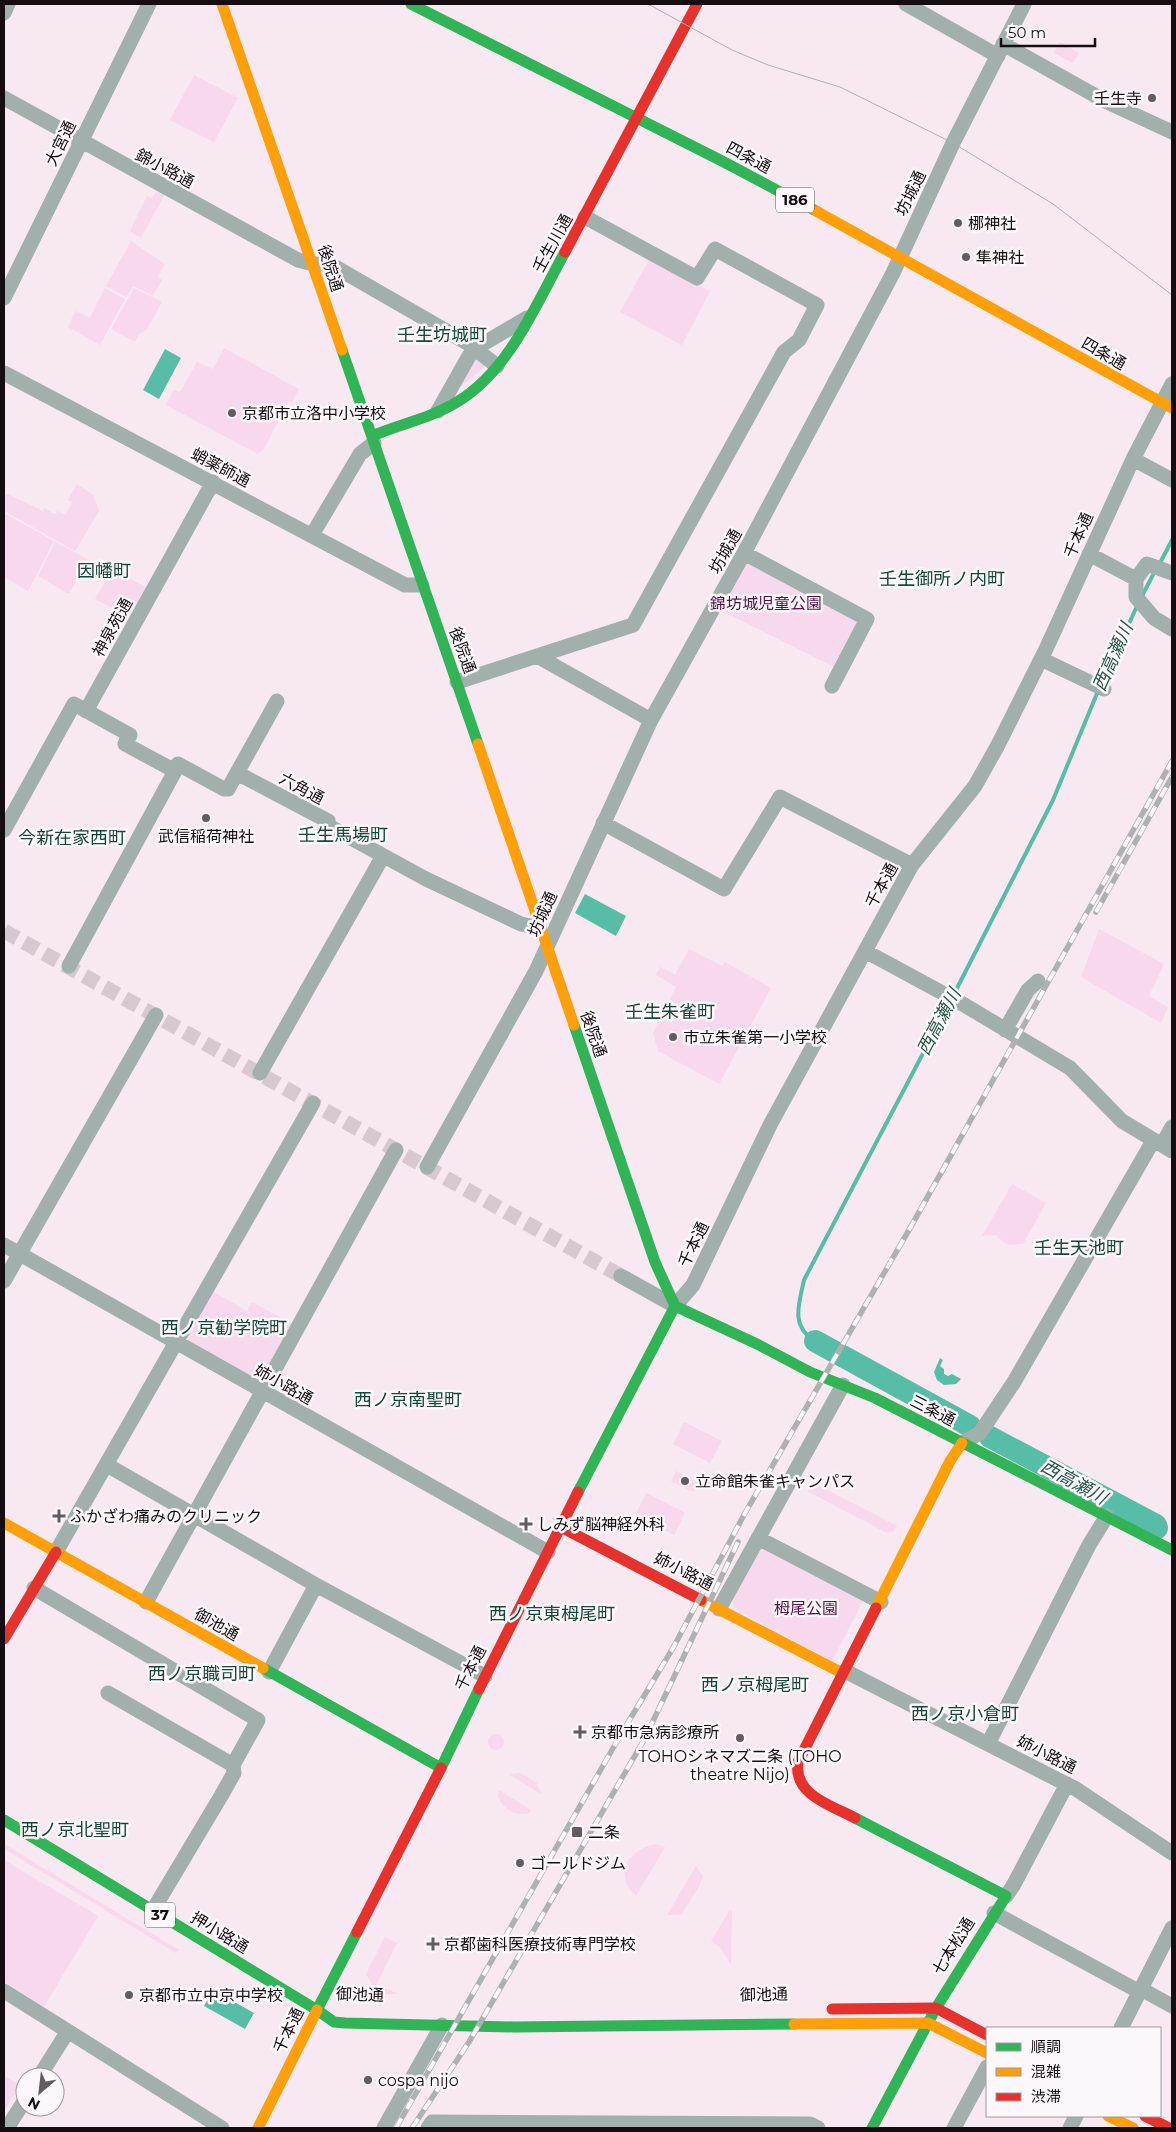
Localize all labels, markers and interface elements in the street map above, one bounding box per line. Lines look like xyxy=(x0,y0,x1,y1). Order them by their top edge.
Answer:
scale bar xyxy=(1001,15,1095,47)
text: 50 m xyxy=(1008,23,1046,42)
place label: 壬生寺 xyxy=(1094,89,1142,108)
marker: 壬生寺 xyxy=(1146,92,1158,104)
street label: 大宮通 xyxy=(41,117,80,169)
street label: 四条通 xyxy=(723,138,774,177)
street label: 錦小路通 xyxy=(132,145,197,192)
street label: 坊城通 xyxy=(891,167,930,219)
road number: 186 xyxy=(776,188,814,212)
street label: 壬生川通 xyxy=(529,211,576,276)
place label: 梛神社 xyxy=(968,214,1016,233)
marker: 梛神社 xyxy=(952,217,964,229)
street label: 後院通 xyxy=(314,242,347,294)
place label: 隼神社 xyxy=(976,248,1024,267)
marker: 隼神社 xyxy=(960,251,972,263)
district label: 壬生坊城町 xyxy=(397,324,487,346)
street label: 四条通 xyxy=(1078,333,1129,374)
place label: 京都市立洛中小学校 xyxy=(242,404,386,423)
marker: 京都市立洛中小学校 xyxy=(226,407,238,419)
street label: 蛸薬師通 xyxy=(188,444,253,491)
street label: 千本通 xyxy=(1060,509,1097,561)
street label: 坊城通 xyxy=(705,526,745,577)
district label: 因幡町 xyxy=(77,560,131,582)
district label: 壬生御所ノ内町 xyxy=(879,568,1005,590)
park label: 錦坊城児童公園 xyxy=(710,594,822,613)
street label: 神泉苑通 xyxy=(89,595,136,660)
water label: 西高瀬川 xyxy=(1088,618,1139,694)
street label: 後院通 xyxy=(445,624,480,676)
street label: 六角通 xyxy=(276,769,327,808)
marker: 武信稲荷神社 xyxy=(200,812,212,824)
district label: 壬生馬場町 xyxy=(298,824,388,846)
district label: 今新在家西町 xyxy=(18,827,126,849)
place label: 武信稲荷神社 xyxy=(158,827,254,846)
street label: 千本通 xyxy=(861,860,901,911)
street label: 坊城通 xyxy=(524,888,561,940)
water label: 西高瀬川 xyxy=(912,983,967,1059)
district label: 壬生朱雀町 xyxy=(625,1001,715,1023)
street label: 後院通 xyxy=(577,1008,610,1060)
place label: 市立朱雀第一小学校 xyxy=(683,1028,827,1047)
marker: 市立朱雀第一小学校 xyxy=(667,1031,679,1043)
street label: 千本通 xyxy=(674,1218,713,1270)
district label: 壬生天池町 xyxy=(1034,1237,1124,1259)
district label: 西ノ京勧学院町 xyxy=(161,1317,287,1339)
street label: 姉小路通 xyxy=(251,1361,316,1408)
district label: 西ノ京南聖町 xyxy=(354,1389,462,1411)
street label: 三条通 xyxy=(907,1391,958,1430)
water label: 西高瀬川 xyxy=(1037,1455,1113,1510)
place label: 立命館朱雀キャンパス xyxy=(695,1472,855,1491)
marker: 立命館朱雀キャンパス xyxy=(679,1475,691,1487)
place label: ふかざわ痛みのクリニック xyxy=(70,1507,262,1526)
marker: ふかざわ痛みのクリニック xyxy=(52,1509,66,1523)
place label: しみず脳神経外科 xyxy=(537,1515,665,1534)
marker: しみず脳神経外科 xyxy=(519,1517,533,1531)
street label: 姉小路通 xyxy=(651,1548,717,1594)
park label: 栂尾公園 xyxy=(774,1599,838,1618)
district label: 西ノ京東栂尾町 xyxy=(489,1603,615,1625)
street label: 御池通 xyxy=(191,1604,242,1644)
street label: 千本通 xyxy=(451,1643,490,1694)
district label: 西ノ京職司町 xyxy=(148,1663,256,1685)
district label: 西ノ京栂尾町 xyxy=(701,1674,809,1696)
district label: 西ノ京小倉町 xyxy=(911,1703,1019,1725)
place label: 京都市急病診療所 xyxy=(591,1723,719,1742)
marker: 京都市急病診療所 xyxy=(573,1725,587,1739)
street label: 姉小路通 xyxy=(1014,1731,1080,1777)
marker: TOHOシネマズ二条 (TOHO theatre Nijo) xyxy=(734,1732,746,1744)
place label: TOHOシネマズ二条 (TOHO theatre Nijo) xyxy=(638,1747,842,1784)
district label: 西ノ京北聖町 xyxy=(21,1819,129,1841)
place label: 二条 xyxy=(588,1823,620,1842)
marker: 二条 xyxy=(570,1825,584,1839)
place label: ゴールドジム xyxy=(530,1854,626,1873)
marker: ゴールドジム xyxy=(514,1857,526,1869)
road number: 37 xyxy=(145,1902,175,1928)
street label: 押小路通 xyxy=(187,1908,252,1957)
street label: 七本松通 xyxy=(928,1914,978,1978)
place label: 京都歯科医療技術専門学校 xyxy=(444,1935,636,1954)
marker: 京都歯科医療技術専門学校 xyxy=(426,1937,440,1951)
street label: 御池通 xyxy=(336,1984,384,2005)
street label: 御池通 xyxy=(740,1985,788,2004)
place label: 京都市立中京中学校 xyxy=(139,1986,283,2005)
marker: 京都市立中京中学校 xyxy=(123,1989,135,2001)
street label: 千本通 xyxy=(269,2004,308,2056)
legend xyxy=(986,2027,1161,2117)
text: 順調 xyxy=(1031,2037,1061,2056)
text: 混雑 xyxy=(1031,2062,1061,2081)
north arrow xyxy=(15,2067,65,2117)
place label: cospa nijo xyxy=(378,2071,459,2090)
marker: cospa nijo xyxy=(362,2074,374,2086)
text: 渋滞 xyxy=(1031,2087,1061,2106)
text: N xyxy=(25,2093,43,2114)

